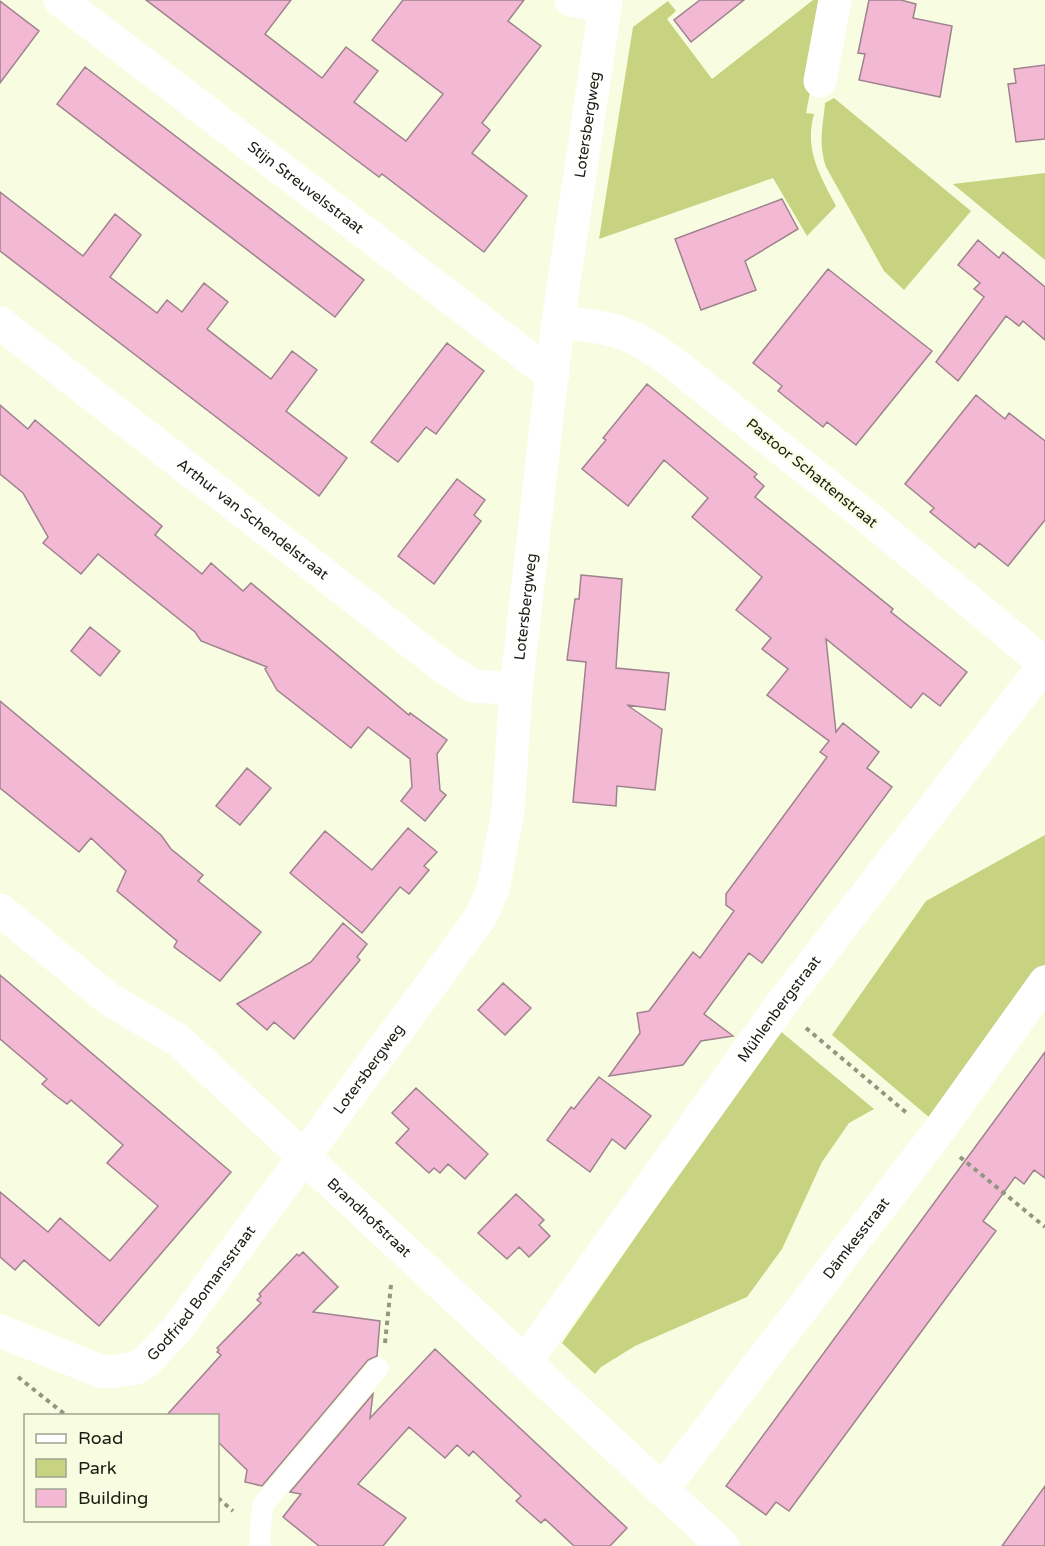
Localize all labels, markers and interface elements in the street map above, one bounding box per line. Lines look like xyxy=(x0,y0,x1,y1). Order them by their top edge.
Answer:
street label: Lotersbergweg xyxy=(571,70,604,179)
street label: Stijn Streuvelsstraat xyxy=(244,137,368,238)
street label: Pastoor Schattenstraat xyxy=(743,415,881,532)
street label: Arthur van Schendelstraat xyxy=(174,455,332,583)
street label: Lotersbergweg xyxy=(510,552,540,661)
street label: Mühlenbergstraat xyxy=(734,952,825,1066)
street label: Lotersbergweg xyxy=(330,1020,408,1118)
street label: Brandhofstraat xyxy=(324,1174,415,1261)
street label: Dämkesstraat xyxy=(819,1194,893,1283)
street label: Godfried Bomansstraat xyxy=(143,1222,259,1364)
legend xyxy=(24,1414,219,1522)
text: Road xyxy=(78,1427,123,1449)
text: Park xyxy=(78,1457,117,1479)
text: Building xyxy=(78,1487,148,1509)

